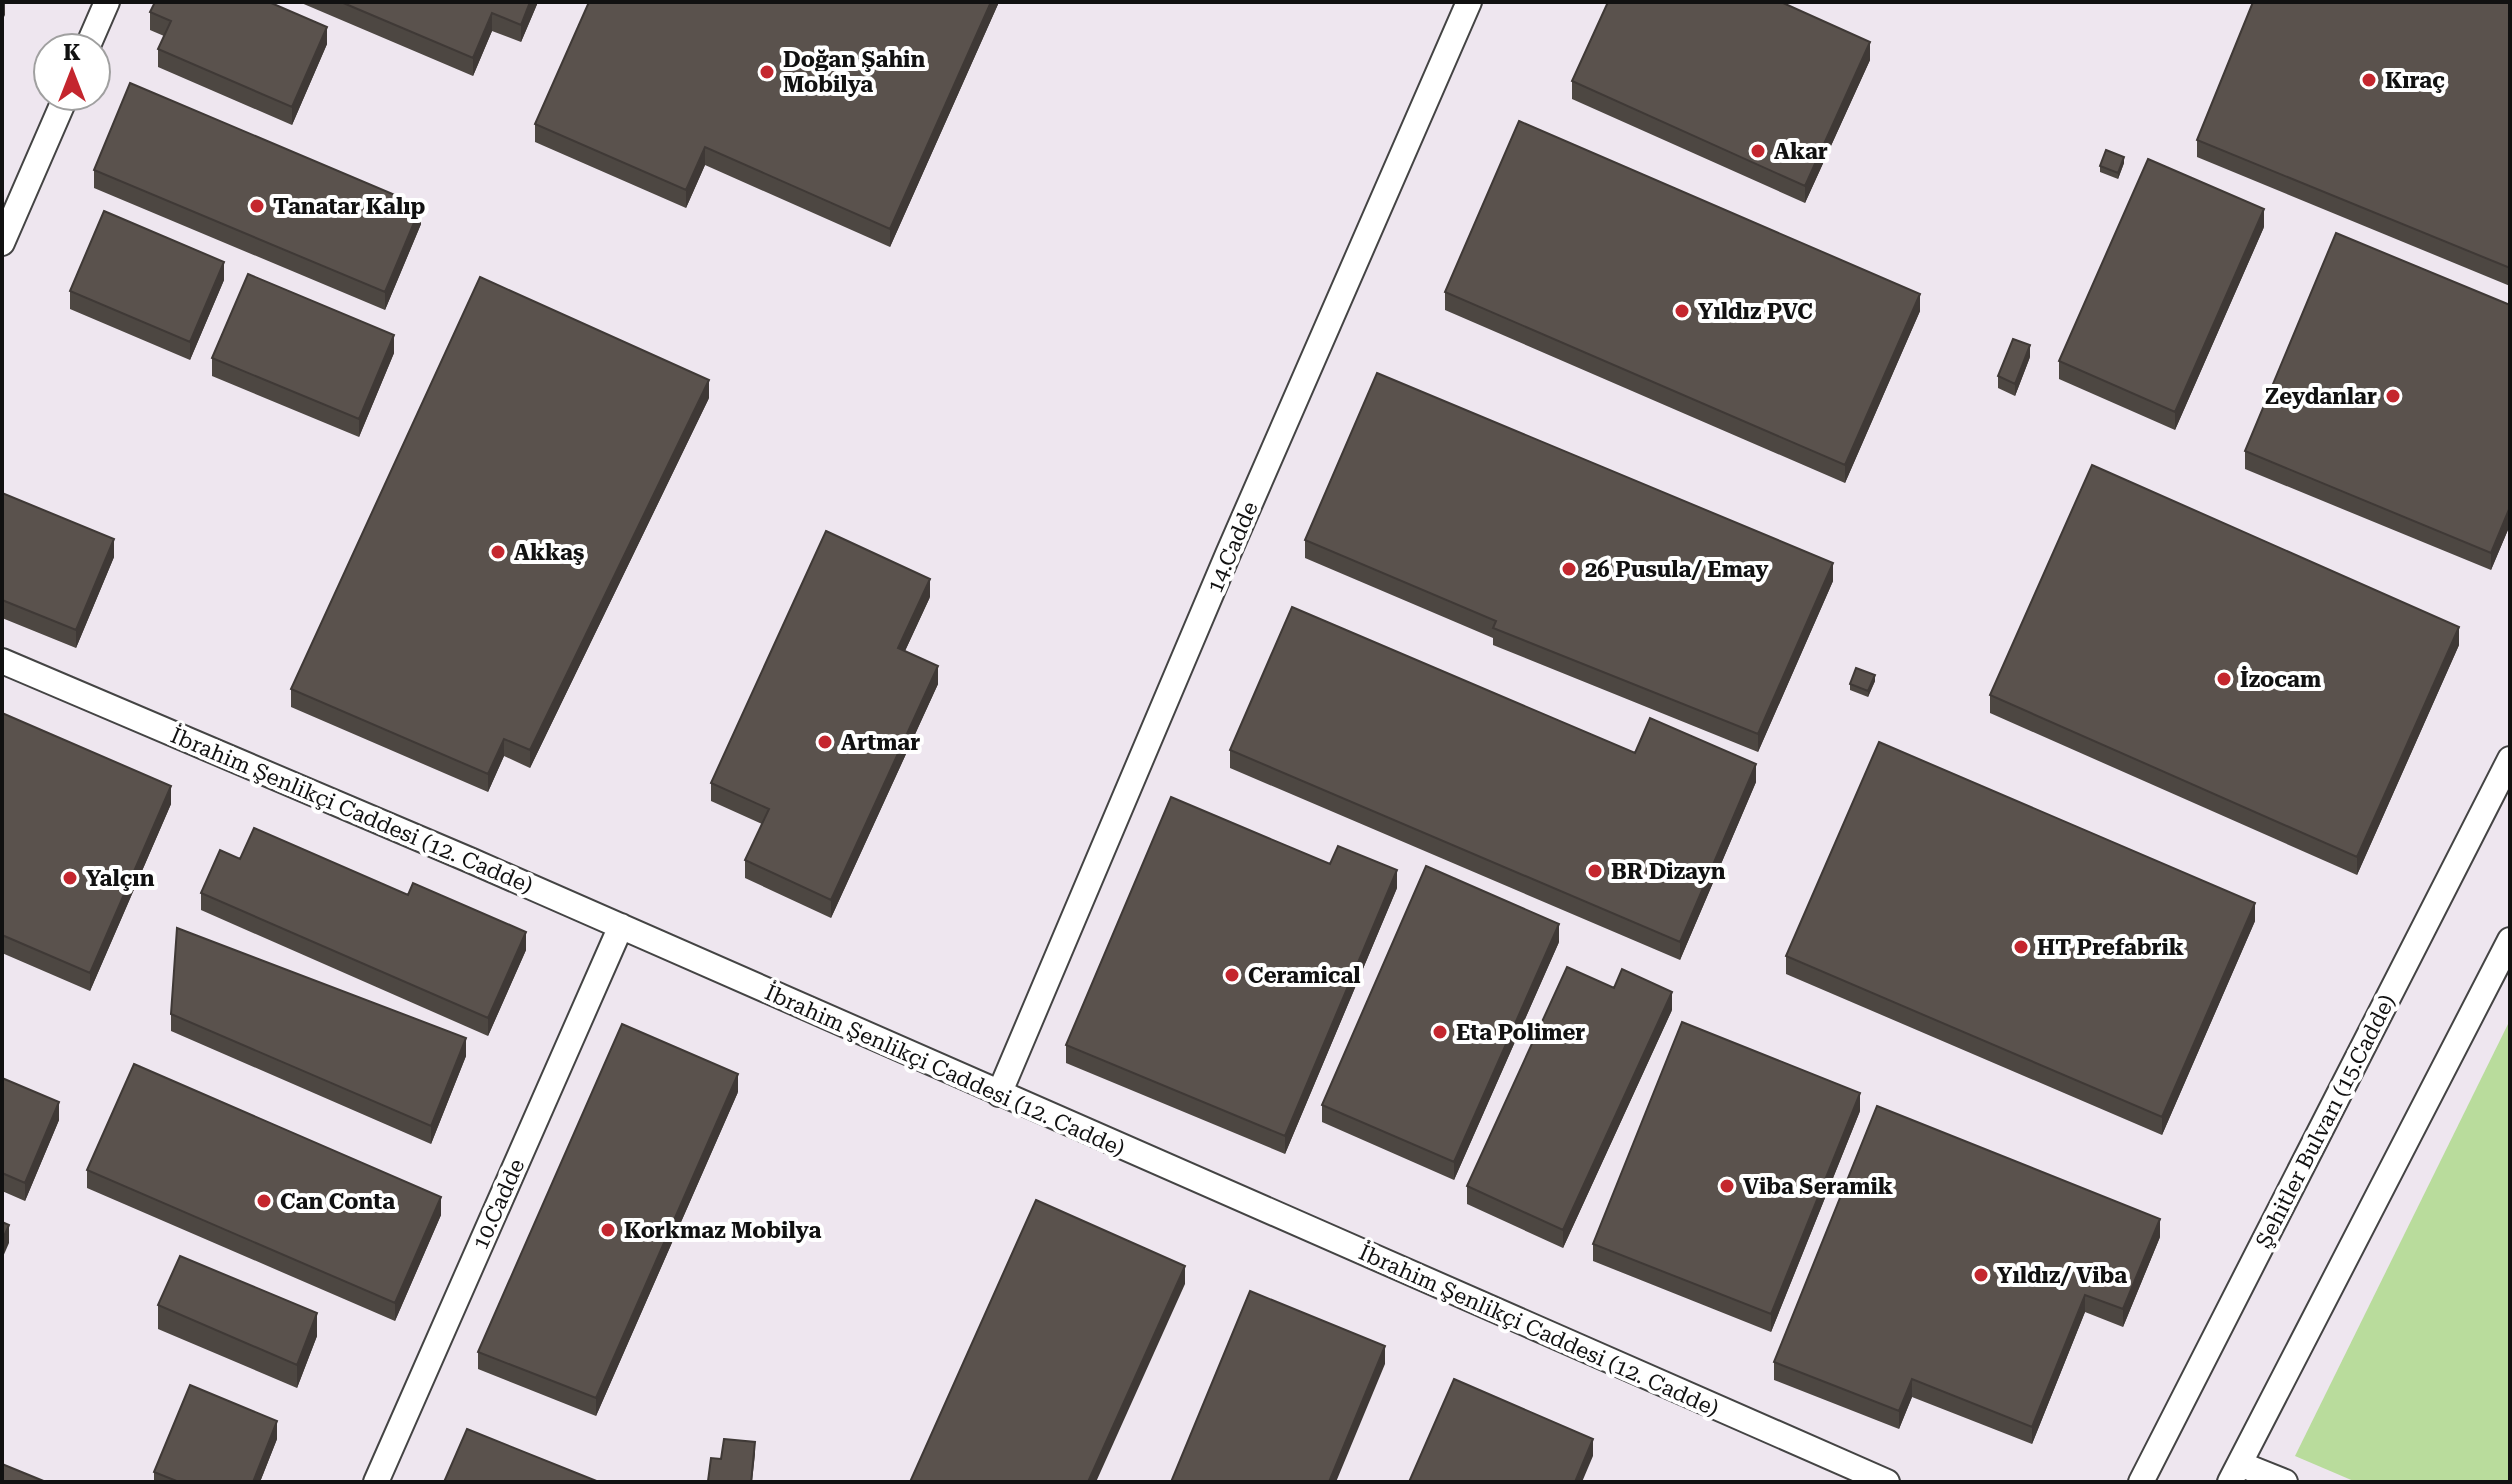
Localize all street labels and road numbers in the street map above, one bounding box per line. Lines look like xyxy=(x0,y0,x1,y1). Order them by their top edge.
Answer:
street label: 14.Cadde xyxy=(1202,498,1263,597)
street label: İbrahim Şenlikçi Caddesi (12. Cadde) xyxy=(167,722,537,898)
street label: İbrahim Şenlikçi Caddesi (12. Cadde) xyxy=(761,979,1129,1161)
street label: Şehitler Bulvarı (15.Cadde) xyxy=(2251,991,2400,1252)
street label: 10.Cadde xyxy=(467,1155,530,1253)
street label: İbrahim Şenlikçi Caddesi (12. Cadde) xyxy=(1355,1239,1723,1421)

